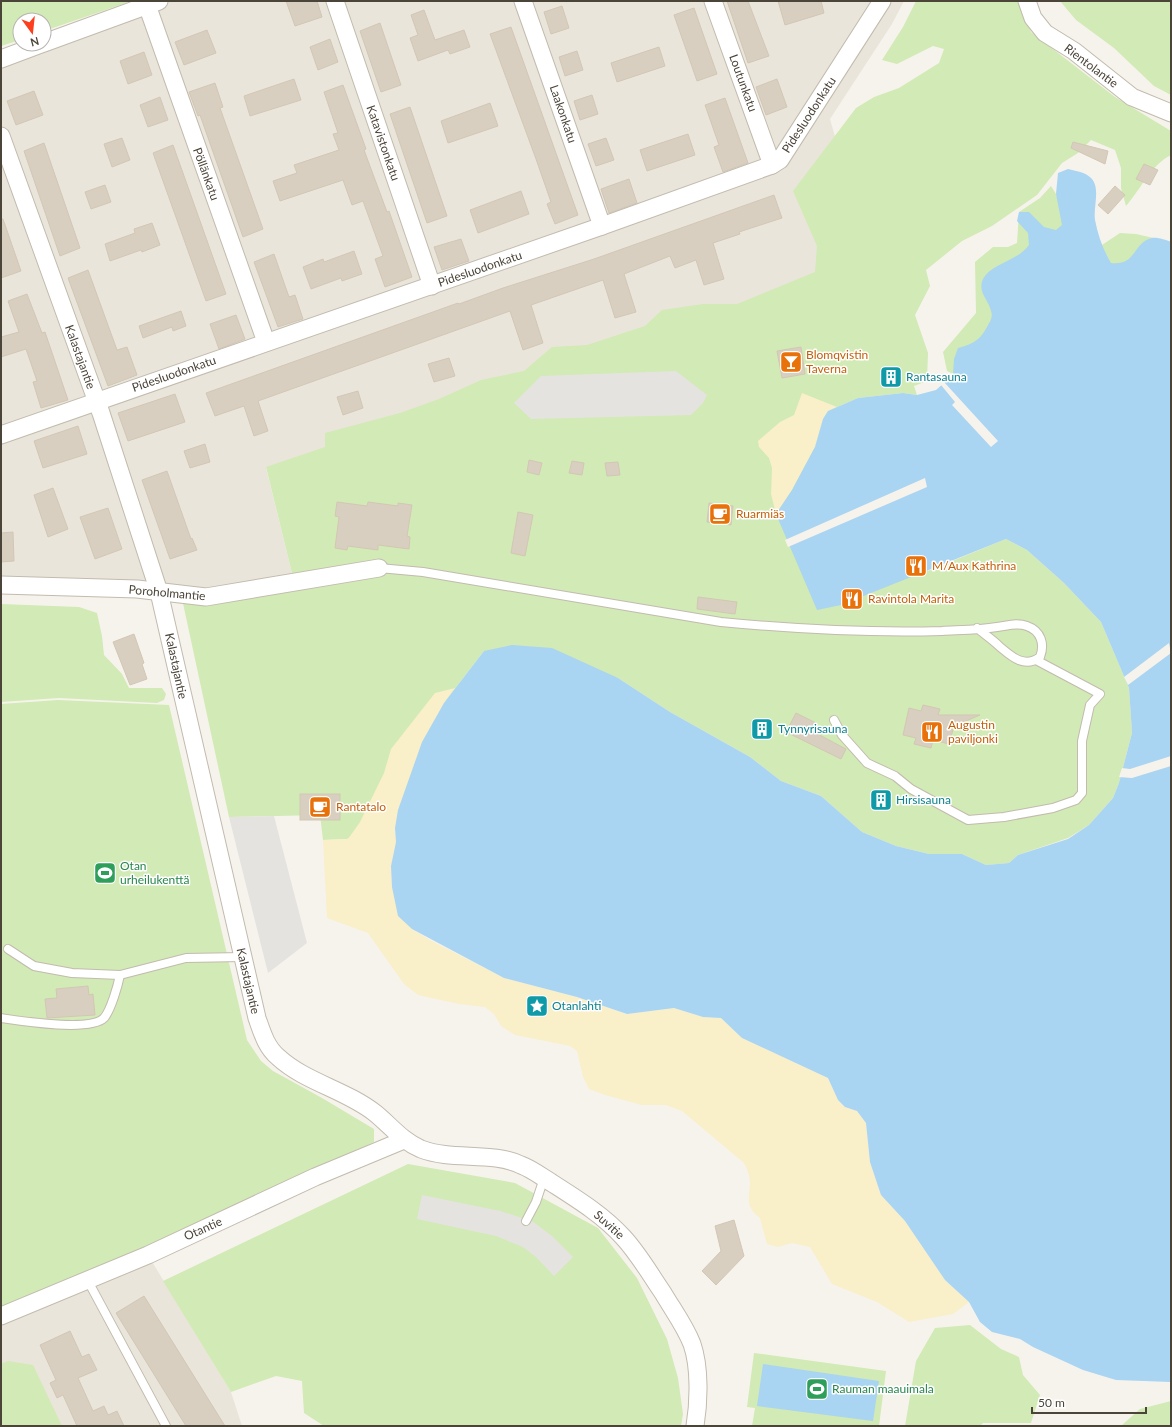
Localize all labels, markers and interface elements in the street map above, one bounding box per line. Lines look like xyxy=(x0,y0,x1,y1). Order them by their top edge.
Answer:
north arrow xyxy=(12,12,52,52)
text: N xyxy=(29,35,40,50)
street label: Rientolantie xyxy=(1061,41,1121,91)
street label: Loutunkatu xyxy=(726,52,761,114)
street label: Pidesluodonkatu xyxy=(778,74,839,156)
street label: Laakonkatu xyxy=(547,83,580,145)
street label: Katavistonkatu xyxy=(364,103,403,183)
street label: Pöllänkatu xyxy=(190,145,223,202)
street label: Pidesluodonkatu xyxy=(436,247,524,290)
street label: Kalastajantie xyxy=(62,323,99,391)
place label: Blomqvistin Taverna xyxy=(806,347,868,376)
bar icon: Blomqvistin Taverna xyxy=(778,349,804,375)
street label: Pidesluodonkatu xyxy=(130,352,218,395)
building icon: Rantasauna xyxy=(878,364,904,390)
place label: Rantasauna xyxy=(906,369,967,384)
cafe icon: Ruarmiäs xyxy=(707,501,733,527)
place label: Ruarmiäs xyxy=(736,506,784,521)
restaurant icon: M/Aux Kathrina xyxy=(903,553,929,579)
place label: M/Aux Kathrina xyxy=(932,558,1016,573)
street label: Poroholmantie xyxy=(128,582,206,603)
restaurant icon: Ravintola Marita xyxy=(839,586,865,612)
place label: Ravintola Marita xyxy=(868,591,954,606)
street label: Kalastajantie xyxy=(162,631,191,700)
building icon: Tynnyrisauna xyxy=(749,716,775,742)
place label: Augustin paviljonki xyxy=(948,717,998,746)
restaurant icon: Augustin paviljonki xyxy=(919,719,945,745)
place label: Tynnyrisauna xyxy=(778,721,847,736)
building icon: Hirsisauna xyxy=(868,787,894,813)
place label: Hirsisauna xyxy=(896,792,951,807)
cafe icon: Rantatalo xyxy=(307,794,333,820)
place label: Rantatalo xyxy=(336,799,386,814)
place label: Otan urheilukenttä xyxy=(120,858,189,887)
sports icon: Otan urheilukenttä xyxy=(92,860,118,886)
street label: Kalastajantie xyxy=(234,946,263,1015)
place icon: Otanlahti xyxy=(524,993,550,1019)
place label: Otanlahti xyxy=(552,998,601,1013)
street label: Suvitie xyxy=(591,1207,628,1242)
street label: Otantie xyxy=(181,1214,224,1244)
sports icon: Rauman maauimala xyxy=(804,1376,830,1402)
place label: Rauman maauimala xyxy=(832,1381,934,1396)
scale bar xyxy=(1032,1389,1146,1415)
text: 50 m xyxy=(1038,1395,1065,1410)

